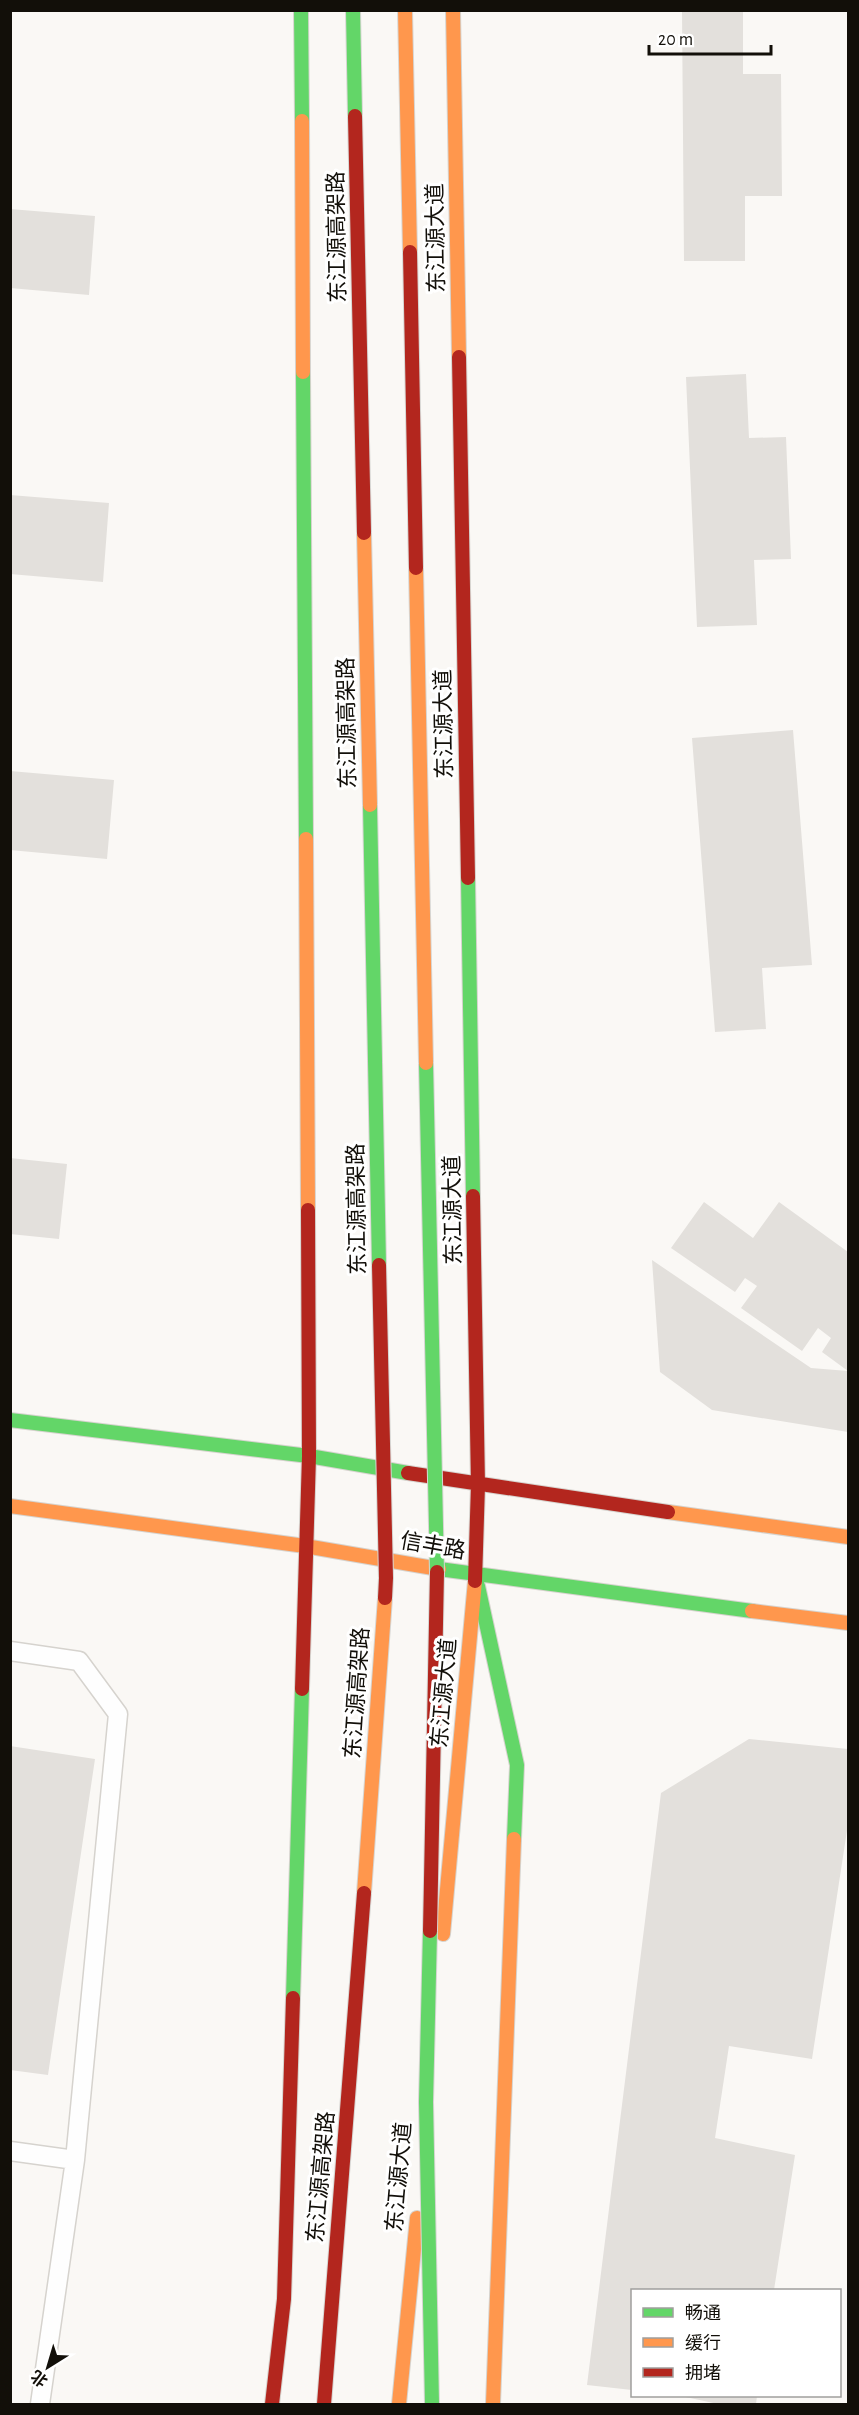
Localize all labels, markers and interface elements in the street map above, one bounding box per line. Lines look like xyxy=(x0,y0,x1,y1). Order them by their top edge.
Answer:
scale bar xyxy=(649,18,770,56)
text: 20 m xyxy=(658,31,693,49)
street label: 东江源高架路 xyxy=(324,171,349,303)
street label: 东江源大道 xyxy=(423,183,448,293)
street label: 东江源高架路 xyxy=(334,657,359,789)
street label: 东江源大道 xyxy=(431,669,456,779)
street label: 东江源高架路 xyxy=(344,1143,369,1275)
street label: 东江源大道 xyxy=(440,1155,465,1265)
street label: 信丰路 xyxy=(399,1528,468,1563)
street label: 东江源高架路 xyxy=(340,1626,373,1760)
street label: 东江源大道 xyxy=(427,1637,460,1749)
street label: 东江源高架路 xyxy=(303,2110,338,2244)
street label: 东江源大道 xyxy=(382,2121,415,2233)
legend xyxy=(631,2289,841,2397)
text: 畅通 xyxy=(685,2303,721,2323)
text: 缓行 xyxy=(685,2333,721,2353)
north arrow xyxy=(18,2337,78,2397)
text: 拥堵 xyxy=(685,2363,721,2383)
text: 北 xyxy=(28,2367,51,2390)

